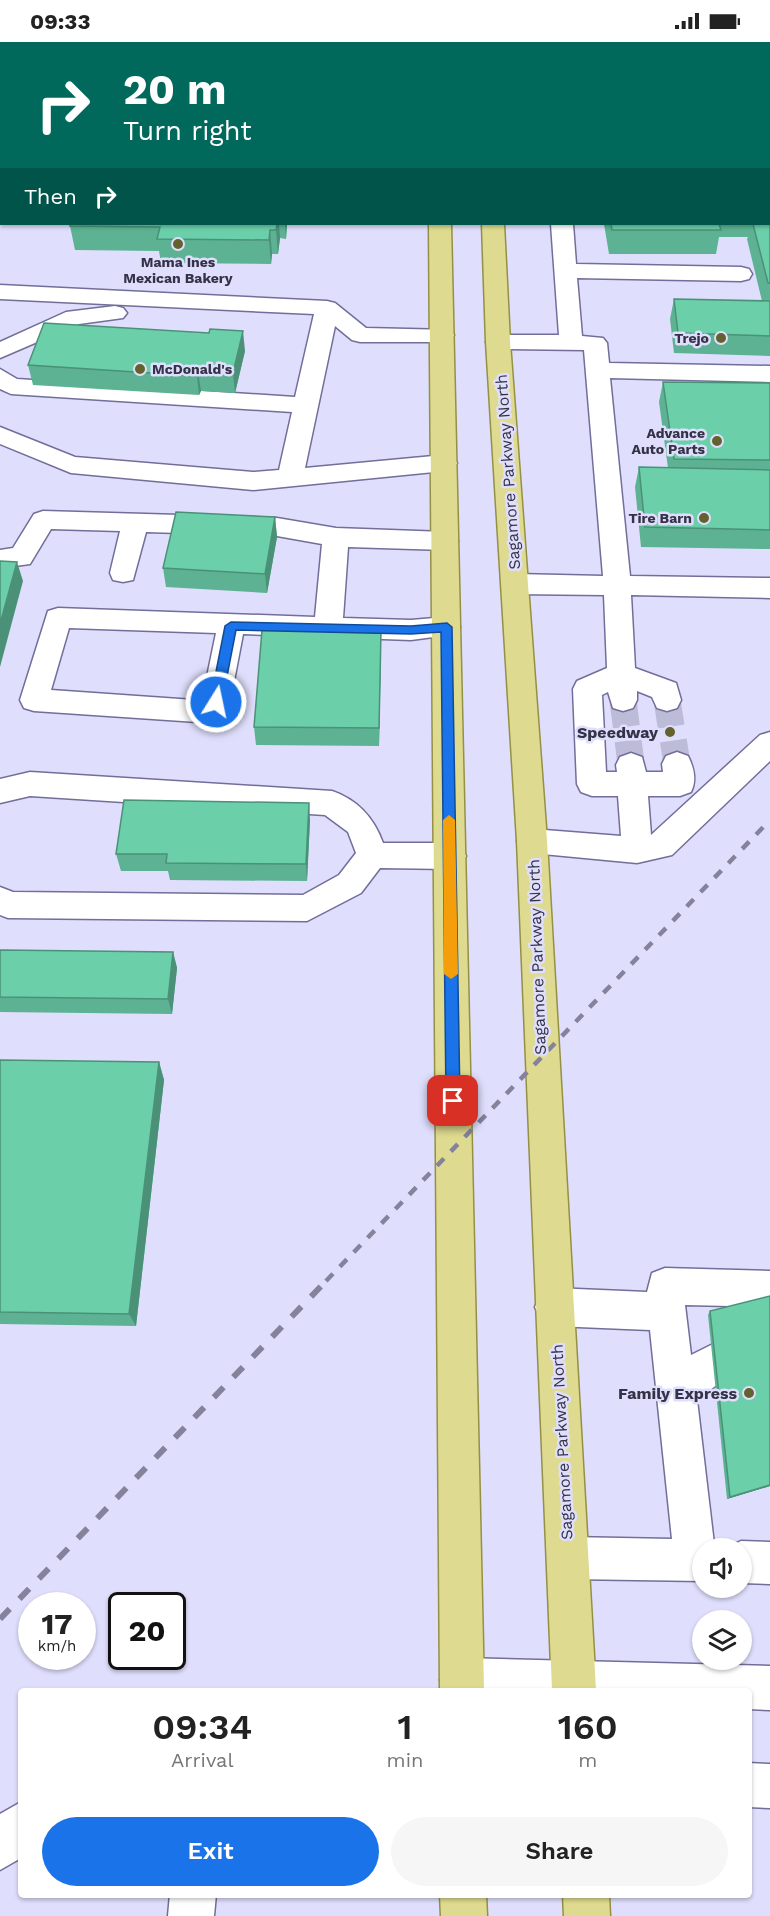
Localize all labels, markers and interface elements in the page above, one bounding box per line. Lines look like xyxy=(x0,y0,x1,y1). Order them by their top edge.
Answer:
text: 09:33 xyxy=(30,9,90,34)
text: 20 m xyxy=(123,65,227,114)
icon: right xyxy=(24,66,102,144)
text: Turn right xyxy=(123,115,252,147)
icon: right xyxy=(89,180,122,213)
text: Then xyxy=(24,184,77,209)
marker: Mama Ines Mexican Bakery xyxy=(171,237,185,251)
place label: Mama Ines Mexican Bakery xyxy=(123,254,233,286)
place label: Trejo xyxy=(674,330,709,346)
marker: Trejo xyxy=(714,331,728,345)
place label: McDonald's xyxy=(152,361,233,377)
marker: McDonald's xyxy=(133,362,147,376)
street label: Sagamore Parkway North xyxy=(492,374,524,570)
place label: Advance Auto Parts xyxy=(632,425,706,457)
marker: Advance Auto Parts xyxy=(710,434,724,448)
place label: Tire Barn xyxy=(629,510,692,526)
marker: Tire Barn xyxy=(697,511,711,525)
position arrow xyxy=(184,670,248,734)
place label: Speedway xyxy=(577,723,659,742)
marker: Speedway xyxy=(663,725,677,739)
street label: Sagamore Parkway North xyxy=(524,859,550,1055)
pin xyxy=(427,1075,478,1126)
icon: arrive xyxy=(436,1084,469,1117)
street label: Sagamore Parkway North xyxy=(547,1344,577,1540)
place label: Family Express xyxy=(618,1384,737,1403)
marker: Family Express xyxy=(742,1386,756,1400)
map controls xyxy=(692,1538,752,1670)
button: sound xyxy=(692,1538,752,1598)
speed limit sign: 20 xyxy=(108,1592,186,1670)
text: 17 xyxy=(41,1606,73,1641)
button: layers xyxy=(692,1610,752,1670)
text: km/h xyxy=(38,1637,76,1655)
text: 09:34 xyxy=(152,1706,252,1748)
text: 1 xyxy=(397,1706,412,1748)
text: 160 xyxy=(558,1706,618,1748)
text: Arrival xyxy=(171,1748,234,1772)
text: min xyxy=(387,1748,423,1772)
text: m xyxy=(578,1748,597,1772)
button: Exit xyxy=(42,1817,379,1886)
button: Share xyxy=(391,1817,728,1886)

